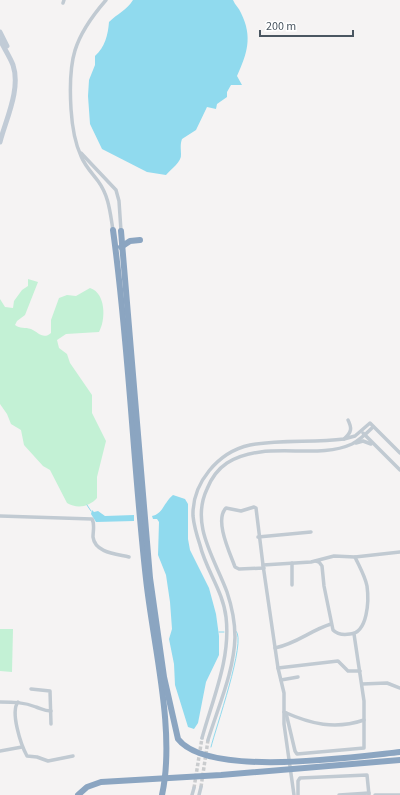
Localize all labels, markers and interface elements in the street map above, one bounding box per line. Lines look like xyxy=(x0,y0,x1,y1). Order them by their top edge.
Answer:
scale bar xyxy=(260,12,353,38)
text: 200 m xyxy=(266,18,296,35)

